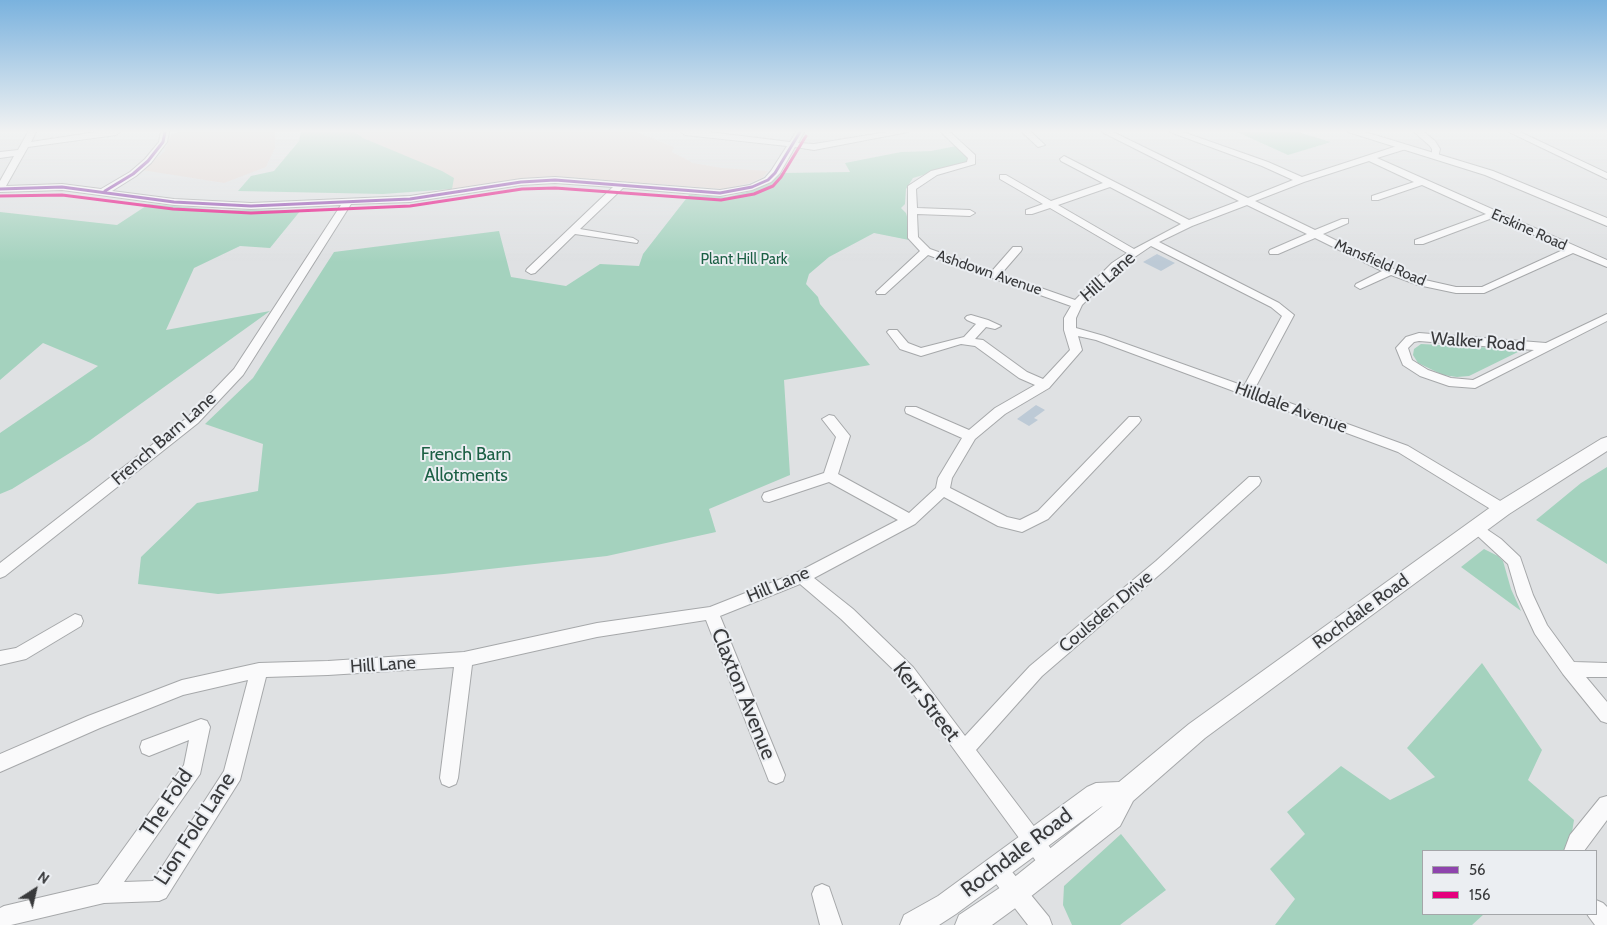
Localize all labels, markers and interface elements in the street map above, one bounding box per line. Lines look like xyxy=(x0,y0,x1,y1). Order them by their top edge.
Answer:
street label: Erskine Road xyxy=(1488,205,1570,255)
street label: Mansfield Road xyxy=(1332,236,1428,290)
street label: Ashdown Avenue xyxy=(934,247,1044,299)
street label: Hill Lane xyxy=(1076,247,1140,307)
park label: Plant Hill Park xyxy=(700,251,788,269)
street label: Walker Road xyxy=(1430,328,1526,356)
street label: Hilldale Avenue xyxy=(1232,378,1350,438)
street label: French Barn Lane xyxy=(107,388,221,490)
park label: French Barn Allotments xyxy=(421,444,511,486)
street label: Hill Lane xyxy=(743,562,813,608)
street label: Coulsden Drive xyxy=(1055,567,1157,657)
street label: Rochdale Road xyxy=(1309,570,1413,654)
street label: Claxton Avenue xyxy=(705,625,781,763)
street label: Hill Lane xyxy=(349,652,417,678)
street label: Kerr Street xyxy=(887,657,965,747)
street label: The Fold xyxy=(135,764,199,842)
street label: Lion Fold Lane xyxy=(149,768,241,890)
street label: Rochdale Road xyxy=(957,803,1077,903)
legend xyxy=(1422,850,1597,915)
text: 56 xyxy=(1469,861,1486,879)
north arrow xyxy=(10,865,60,915)
text: N xyxy=(34,867,53,888)
text: 156 xyxy=(1469,886,1491,904)

